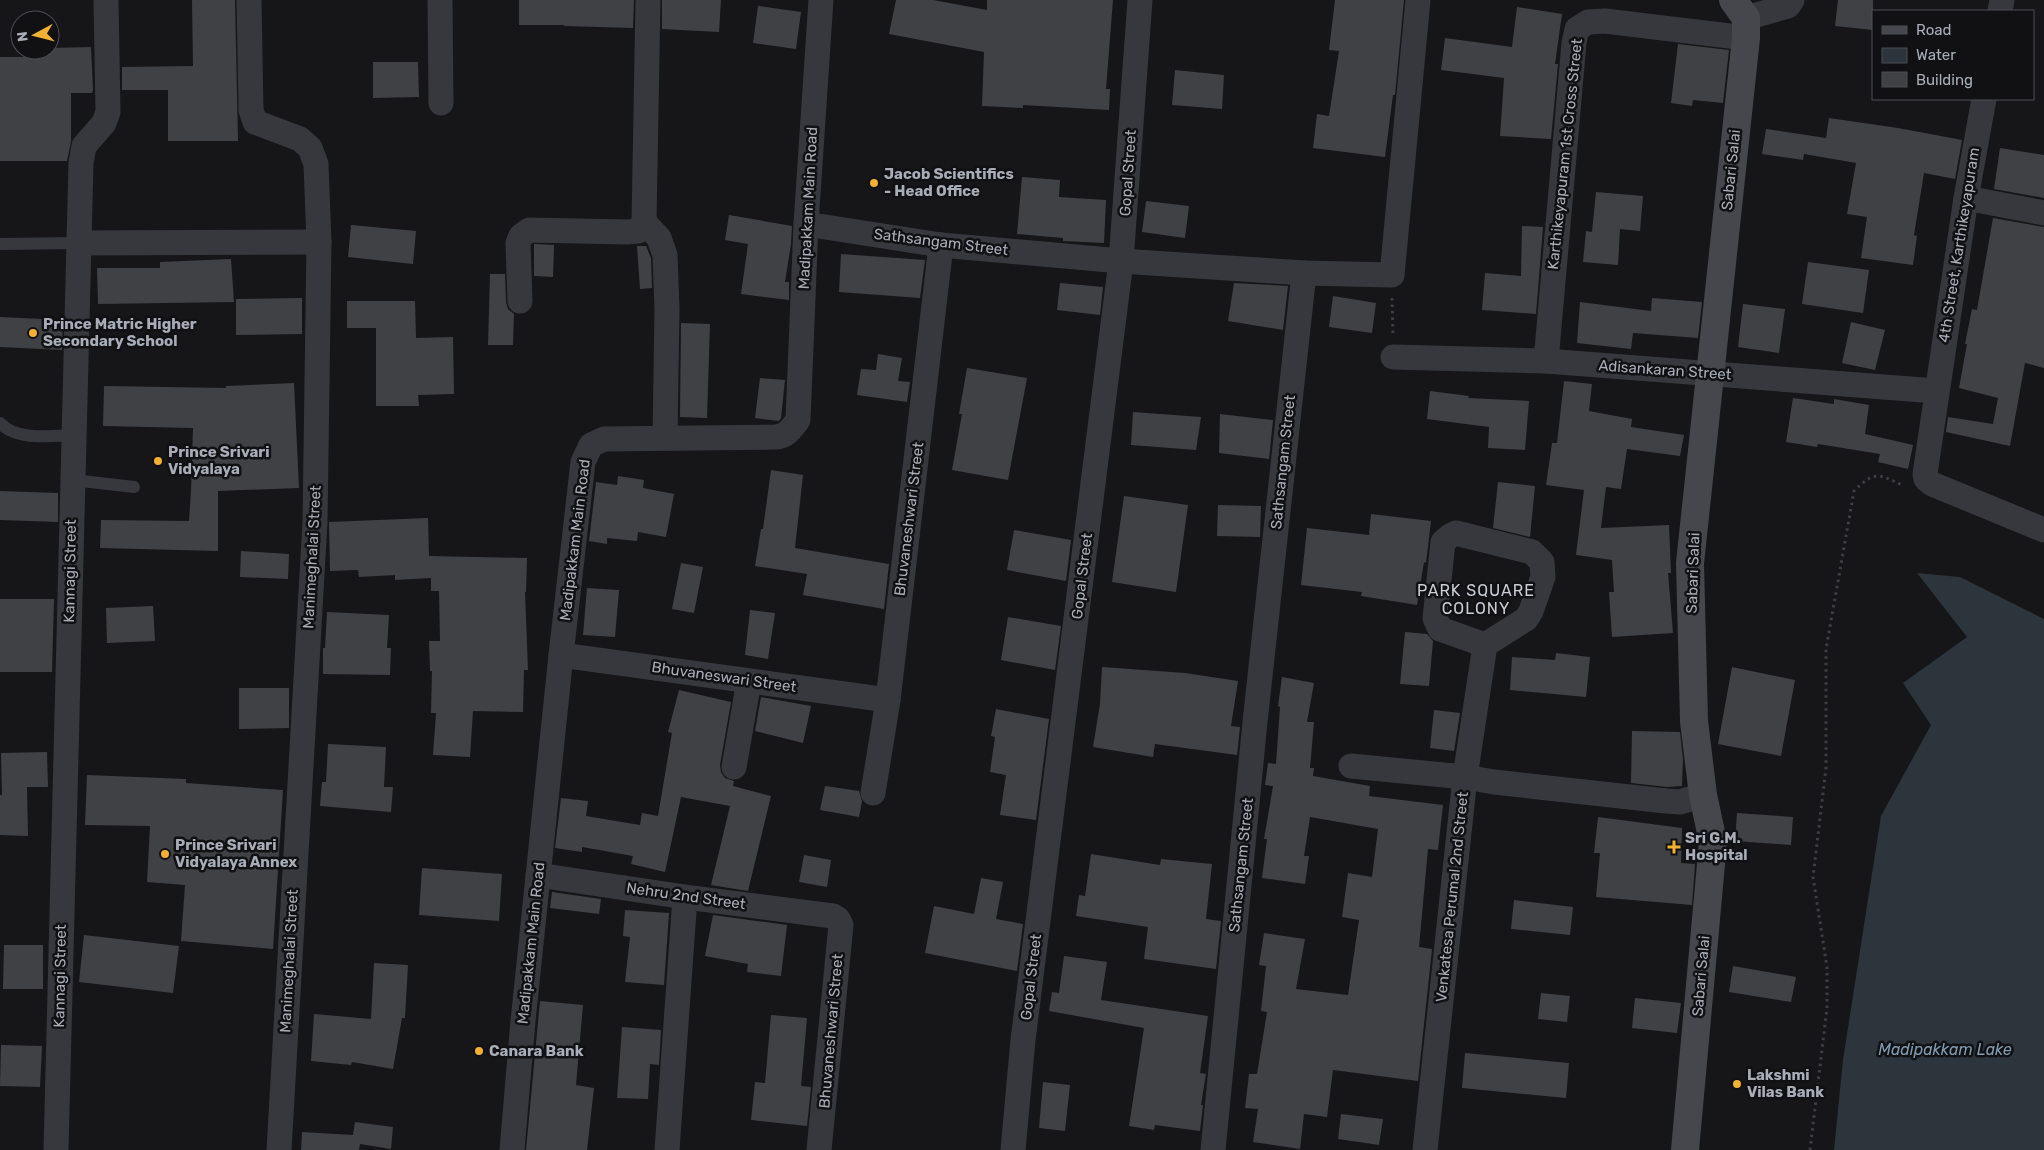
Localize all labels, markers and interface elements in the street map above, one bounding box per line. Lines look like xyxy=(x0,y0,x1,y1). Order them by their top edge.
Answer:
north arrow xyxy=(10,10,60,60)
legend xyxy=(1872,10,2034,100)
text: Road xyxy=(1916,21,1952,39)
text: N xyxy=(14,30,32,43)
street label: Karthikeyapuram 1st Cross Street xyxy=(1544,37,1586,270)
text: Water xyxy=(1916,46,1956,64)
text: Building xyxy=(1916,71,1973,89)
street label: Madipakkam Main Road xyxy=(795,126,821,290)
street label: Gopal Street xyxy=(1116,129,1140,217)
street label: Sabari Salai xyxy=(1718,129,1744,211)
street label: 4th Street, Karthikeyapuram xyxy=(1935,146,1983,344)
place label: Jacob Scientifics - Head Office xyxy=(884,165,1014,200)
marker: Jacob Scientifics - Head Office xyxy=(868,177,880,189)
street label: Sathsangam Street xyxy=(873,225,1009,259)
place label: Prince Matric Higher Secondary School xyxy=(43,315,197,350)
marker: Prince Matric Higher Secondary School xyxy=(27,327,39,339)
street label: Adisankaran Street xyxy=(1598,356,1732,384)
street label: Sathsangam Street xyxy=(1267,394,1299,530)
street label: Bhuvaneshwari Street xyxy=(891,441,927,597)
place label: Prince Srivari Vidyalaya xyxy=(168,443,269,478)
marker: Prince Srivari Vidyalaya xyxy=(152,455,164,467)
street label: Madipakkam Main Road xyxy=(556,458,594,622)
street label: Manimeghalai Street xyxy=(299,485,325,629)
street label: Kannagi Street xyxy=(60,519,80,623)
street label: Gopal Street xyxy=(1068,532,1096,620)
street label: Sabari Salai xyxy=(1683,532,1703,614)
district label: PARK SQUARE COLONY xyxy=(1417,581,1535,618)
street label: Bhuvaneswari Street xyxy=(651,658,798,696)
street label: Venkatesa Perumal 2nd Street xyxy=(1432,791,1472,1003)
street label: Sathsangam Street xyxy=(1225,797,1257,933)
place label: Sri G.M. Hospital xyxy=(1685,829,1748,864)
place label: Prince Srivari Vidyalaya Annex xyxy=(175,836,297,871)
marker: Sri G.M. Hospital xyxy=(1667,840,1681,854)
marker: Prince Srivari Vidyalaya Annex xyxy=(159,848,171,860)
street label: Madipakkam Main Road xyxy=(514,861,548,1025)
street label: Nehru 2nd Street xyxy=(625,879,747,913)
street label: Manimeghalai Street xyxy=(276,889,302,1033)
street label: Kannagi Street xyxy=(50,924,70,1028)
street label: Gopal Street xyxy=(1017,933,1045,1021)
street label: Sabari Salai xyxy=(1689,935,1713,1017)
street label: Bhuvaneshwari Street xyxy=(815,953,847,1109)
water label: Madipakkam Lake xyxy=(1878,1040,2012,1059)
place label: Canara Bank xyxy=(489,1042,584,1060)
marker: Canara Bank xyxy=(473,1045,485,1057)
place label: Lakshmi Vilas Bank xyxy=(1747,1066,1824,1101)
marker: Lakshmi Vilas Bank xyxy=(1731,1078,1743,1090)

